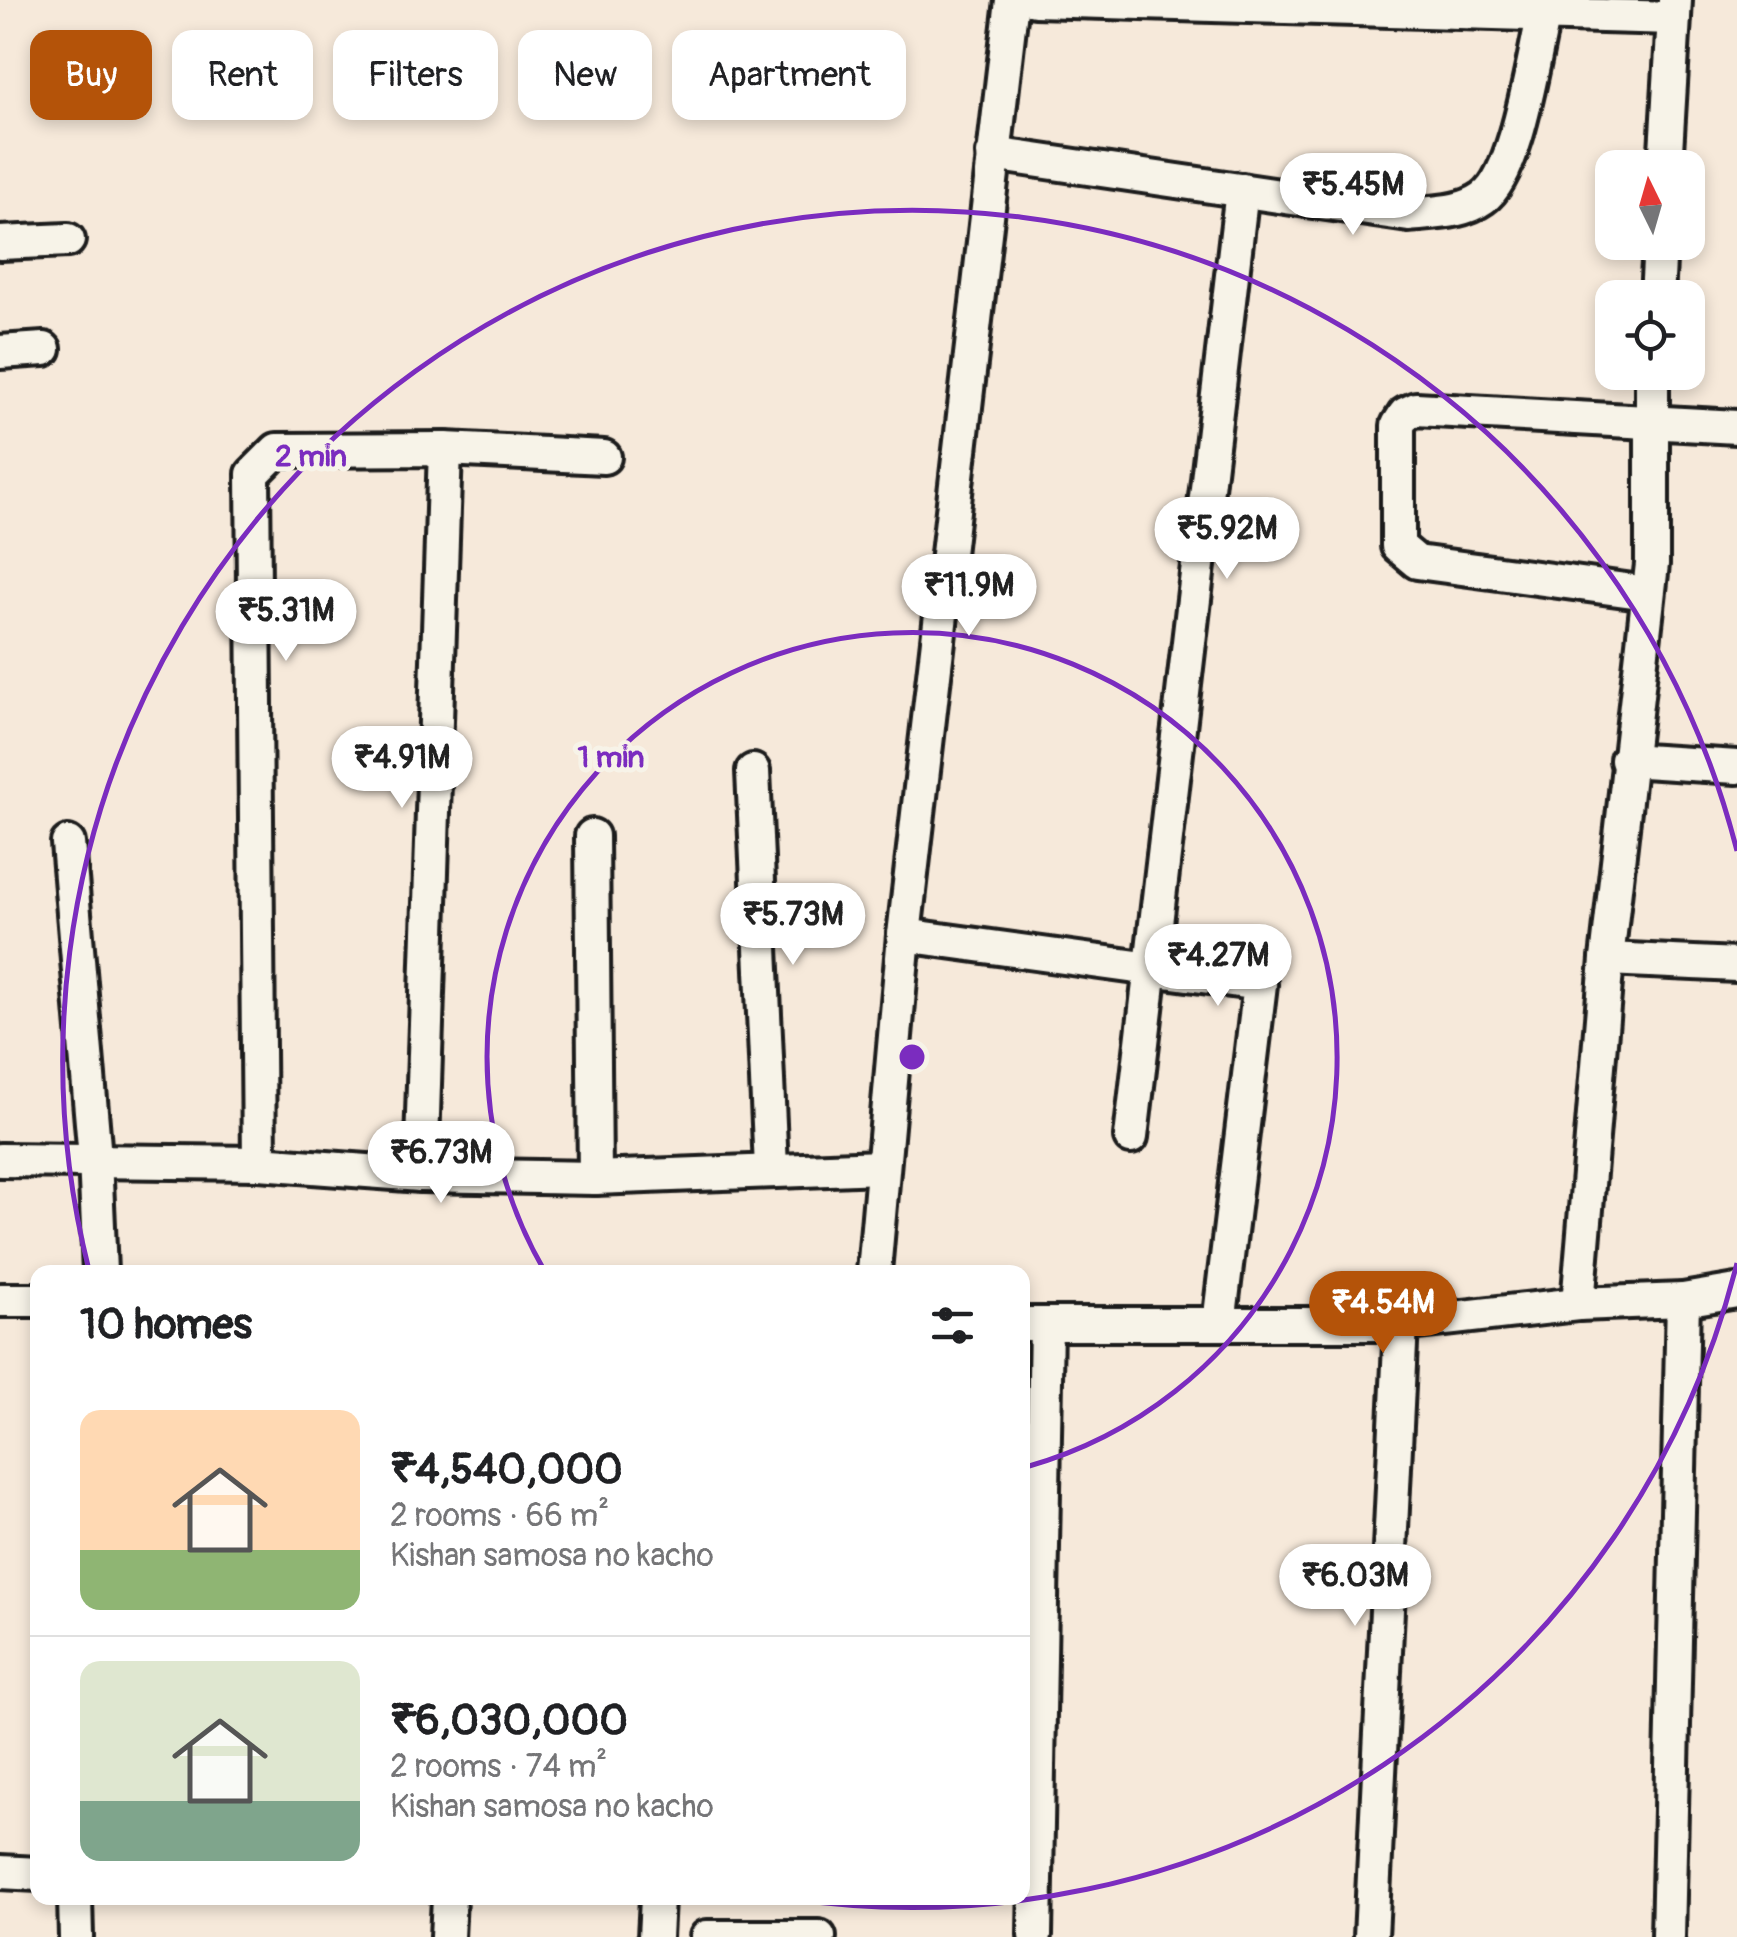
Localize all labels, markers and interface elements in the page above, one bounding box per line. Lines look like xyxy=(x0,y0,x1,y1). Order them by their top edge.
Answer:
chip: Buy xyxy=(30,30,152,120)
chip: Rent xyxy=(172,30,313,120)
chip: Filters xyxy=(333,30,498,120)
chip: New xyxy=(518,30,652,120)
chip: Apartment xyxy=(672,30,906,120)
north arrow xyxy=(1595,150,1705,260)
map controls xyxy=(1595,150,1705,390)
pin: ₹5.45M xyxy=(1272,153,1434,238)
text: ₹5.45M xyxy=(1302,165,1404,205)
button: locate xyxy=(1595,280,1705,390)
text: 2 min xyxy=(275,438,347,475)
pin: ₹5.92M xyxy=(1146,497,1308,582)
text: ₹5.92M xyxy=(1177,509,1277,549)
pin: ₹11.9M xyxy=(888,554,1050,639)
text: ₹11.9M xyxy=(924,566,1014,606)
pin: ₹5.31M xyxy=(205,579,367,664)
text: ₹5.31M xyxy=(238,591,334,631)
pin: ₹4.91M xyxy=(321,726,483,811)
text: ₹4.91M xyxy=(354,738,450,778)
text: 1 min xyxy=(578,739,644,776)
pin: ₹5.73M xyxy=(712,883,874,968)
text: ₹5.73M xyxy=(742,895,844,935)
pin: ₹4.27M xyxy=(1137,924,1299,1009)
text: ₹4.27M xyxy=(1167,936,1269,976)
centre of rings xyxy=(894,1039,930,1075)
pin: ₹6.73M xyxy=(360,1121,522,1206)
text: ₹6.73M xyxy=(390,1133,492,1173)
pin: ₹4.54M xyxy=(1302,1271,1464,1356)
text: ₹4.54M xyxy=(1331,1283,1435,1323)
icon: filters xyxy=(925,1298,980,1353)
text: 10 homes xyxy=(80,1299,252,1351)
text: ₹4,540,000 xyxy=(390,1444,623,1496)
icon: home xyxy=(160,1450,280,1570)
text: 2 rooms · 66 m² xyxy=(390,1496,609,1536)
text: Kishan samosa no kacho xyxy=(390,1536,714,1576)
pin: ₹6.03M xyxy=(1274,1544,1436,1629)
text: ₹6.03M xyxy=(1301,1556,1409,1596)
text: ₹6,030,000 xyxy=(390,1695,628,1747)
icon: home xyxy=(160,1701,280,1821)
text: 2 rooms · 74 m² xyxy=(390,1747,607,1787)
text: Kishan samosa no kacho xyxy=(390,1787,714,1827)

